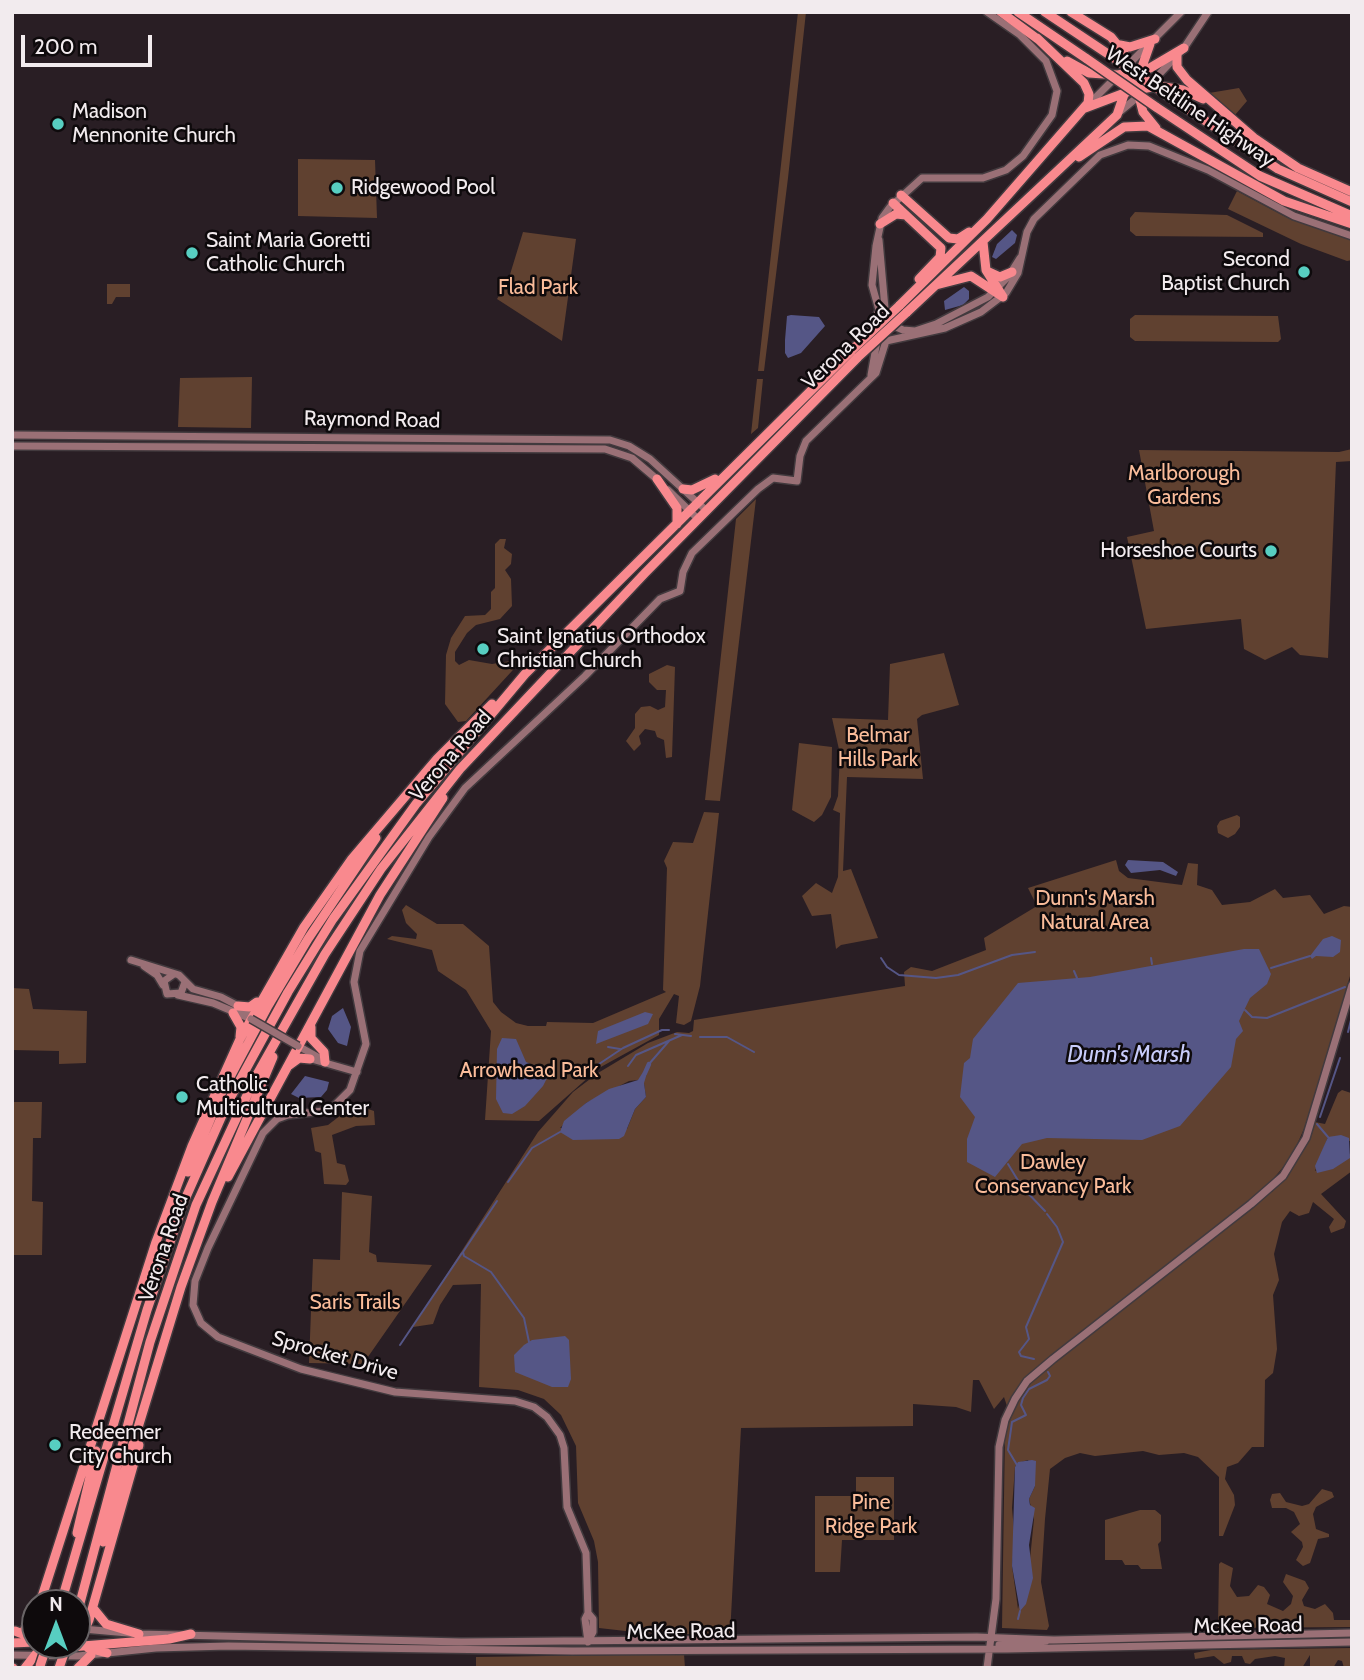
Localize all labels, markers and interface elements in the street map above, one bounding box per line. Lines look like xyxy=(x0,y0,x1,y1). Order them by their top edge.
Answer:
scale bar xyxy=(24,21,156,65)
text: 200 m xyxy=(34,34,97,59)
street label: West Beltline Highway xyxy=(1101,41,1279,173)
place label: Madison Mennonite Church xyxy=(72,99,236,149)
marker: Madison Mennonite Church xyxy=(50,116,66,132)
place label: Ridgewood Pool xyxy=(351,175,495,201)
marker: Ridgewood Pool xyxy=(329,180,345,196)
place label: Saint Maria Goretti Catholic Church xyxy=(206,228,370,278)
marker: Saint Maria Goretti Catholic Church xyxy=(184,245,200,261)
place label: Second Baptist Church xyxy=(1161,247,1290,297)
marker: Second Baptist Church xyxy=(1296,264,1312,280)
park label: Flad Park xyxy=(498,275,578,301)
street label: Verona Road xyxy=(797,299,895,395)
street label: Raymond Road xyxy=(304,406,440,434)
park label: Marlborough Gardens xyxy=(1128,461,1240,511)
place label: Horseshoe Courts xyxy=(1100,538,1257,564)
marker: Horseshoe Courts xyxy=(1263,543,1279,559)
place label: Saint Ignatius Orthodox Christian Church xyxy=(497,624,706,674)
marker: Saint Ignatius Orthodox Christian Church xyxy=(475,641,491,657)
street label: Verona Road xyxy=(405,705,497,807)
park label: Belmar Hills Park xyxy=(838,723,918,773)
park label: Dunn's Marsh Natural Area xyxy=(1035,886,1155,936)
water label: Dunn's Marsh xyxy=(1067,1041,1191,1069)
park label: Arrowhead Park xyxy=(459,1058,599,1084)
place label: Catholic Multicultural Center xyxy=(196,1072,369,1122)
marker: Catholic Multicultural Center xyxy=(174,1089,190,1105)
park label: Dawley Conservancy Park xyxy=(975,1150,1131,1200)
street label: Verona Road xyxy=(134,1191,194,1305)
park label: Saris Trails xyxy=(310,1290,400,1316)
street label: Sprocket Drive xyxy=(269,1326,401,1386)
place label: Redeemer City Church xyxy=(69,1420,172,1470)
marker: Redeemer City Church xyxy=(47,1437,63,1453)
park label: Pine Ridge Park xyxy=(825,1490,917,1540)
north arrow xyxy=(21,1589,91,1659)
text: N xyxy=(49,1593,63,1616)
street label: McKee Road xyxy=(1193,1612,1303,1640)
street label: McKee Road xyxy=(626,1618,736,1646)

